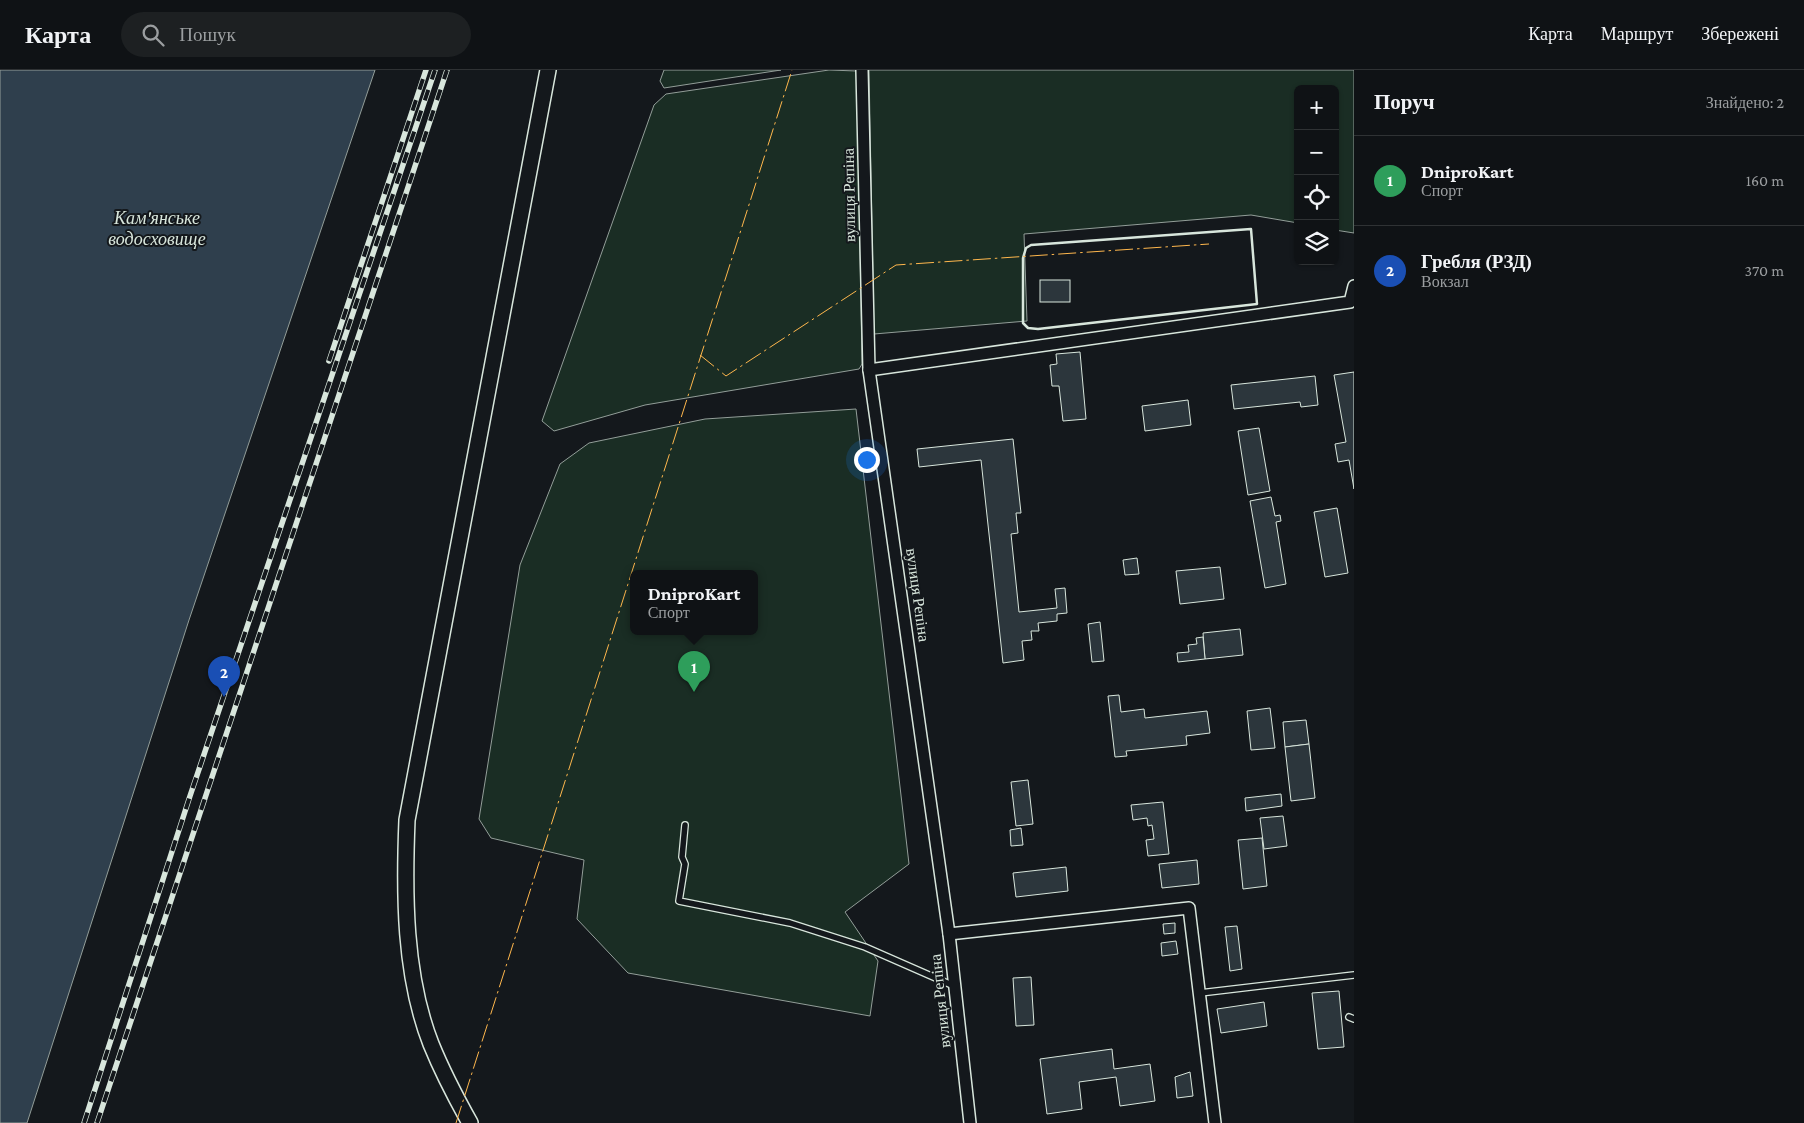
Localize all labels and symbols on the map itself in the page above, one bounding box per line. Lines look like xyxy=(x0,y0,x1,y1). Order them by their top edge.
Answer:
street label: вулиця Репіна xyxy=(840,148,859,242)
water label: Кам'янське водосховище xyxy=(108,208,206,249)
your location xyxy=(854,447,880,473)
street label: вулиця Репіна xyxy=(902,547,933,643)
pin: 1 xyxy=(678,651,710,692)
pin: 2 xyxy=(208,656,240,697)
street label: вулиця Репіна xyxy=(927,953,954,1049)

